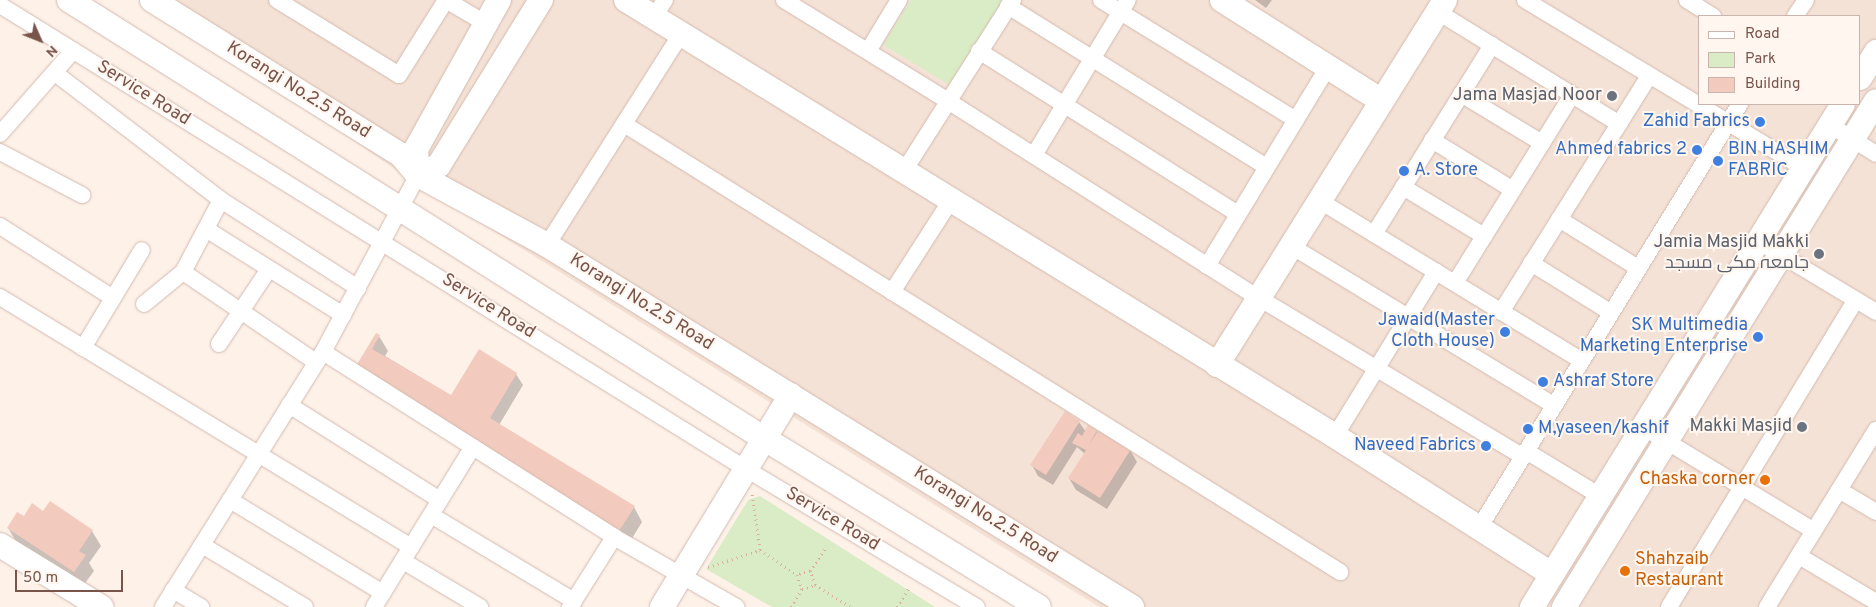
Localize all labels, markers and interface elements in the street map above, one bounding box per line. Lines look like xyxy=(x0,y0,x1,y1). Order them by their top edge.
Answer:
north arrow xyxy=(15,15,65,65)
legend xyxy=(1698,15,1861,105)
text: Road xyxy=(1745,25,1780,44)
street label: Korangi No.2.5 Road xyxy=(222,38,374,144)
text: N xyxy=(42,41,61,60)
text: Park xyxy=(1745,50,1776,69)
street label: Service Road xyxy=(92,57,194,131)
text: Building xyxy=(1745,75,1800,94)
place label: Jama Masjad Noor xyxy=(1453,85,1602,107)
marker: Jama Masjad Noor xyxy=(1606,90,1618,102)
place label: Zahid Fabrics xyxy=(1643,111,1750,133)
marker: Zahid Fabrics xyxy=(1754,116,1766,128)
place label: Ahmed fabrics 2 xyxy=(1555,139,1687,161)
place label: BIN HASHIM FABRIC xyxy=(1728,140,1829,182)
marker: Ahmed fabrics 2 xyxy=(1691,144,1703,156)
marker: BIN HASHIM FABRIC xyxy=(1712,155,1724,167)
place label: A. Store xyxy=(1414,160,1478,182)
marker: A. Store xyxy=(1398,165,1410,177)
place label: Jamia Masjid Makki جامعہ مکی مسجد xyxy=(1654,233,1809,276)
marker: Jamia Masjid Makki جامعہ مکی مسجد xyxy=(1813,248,1825,260)
street label: Korangi No.2.5 Road xyxy=(565,250,717,356)
street label: Service Road xyxy=(437,270,539,344)
place label: Jawaid(Master Cloth House) xyxy=(1378,311,1495,354)
place label: SK Multimedia Marketing Enterprise xyxy=(1580,316,1748,358)
marker: Jawaid(Master Cloth House) xyxy=(1499,326,1511,338)
marker: SK Multimedia Marketing Enterprise xyxy=(1752,331,1764,343)
place label: Ashraf Store xyxy=(1553,371,1654,393)
marker: Ashraf Store xyxy=(1537,376,1549,388)
place label: Makki Masjid xyxy=(1690,416,1792,438)
place label: M,yaseen/kashif xyxy=(1538,418,1669,440)
marker: Makki Masjid xyxy=(1796,421,1808,433)
marker: M,yaseen/kashif xyxy=(1522,423,1534,435)
place label: Naveed Fabrics xyxy=(1354,435,1476,457)
marker: Naveed Fabrics xyxy=(1480,440,1492,452)
street label: Korangi No.2.5 Road xyxy=(909,463,1061,569)
place label: Chaska corner xyxy=(1639,469,1755,491)
marker: Chaska corner xyxy=(1759,474,1771,486)
street label: Service Road xyxy=(781,483,883,557)
place label: Shahzaib Restaurant xyxy=(1635,550,1724,592)
scale bar xyxy=(18,560,125,592)
marker: Shahzaib Restaurant xyxy=(1619,565,1631,577)
text: 50 m xyxy=(23,569,58,588)

